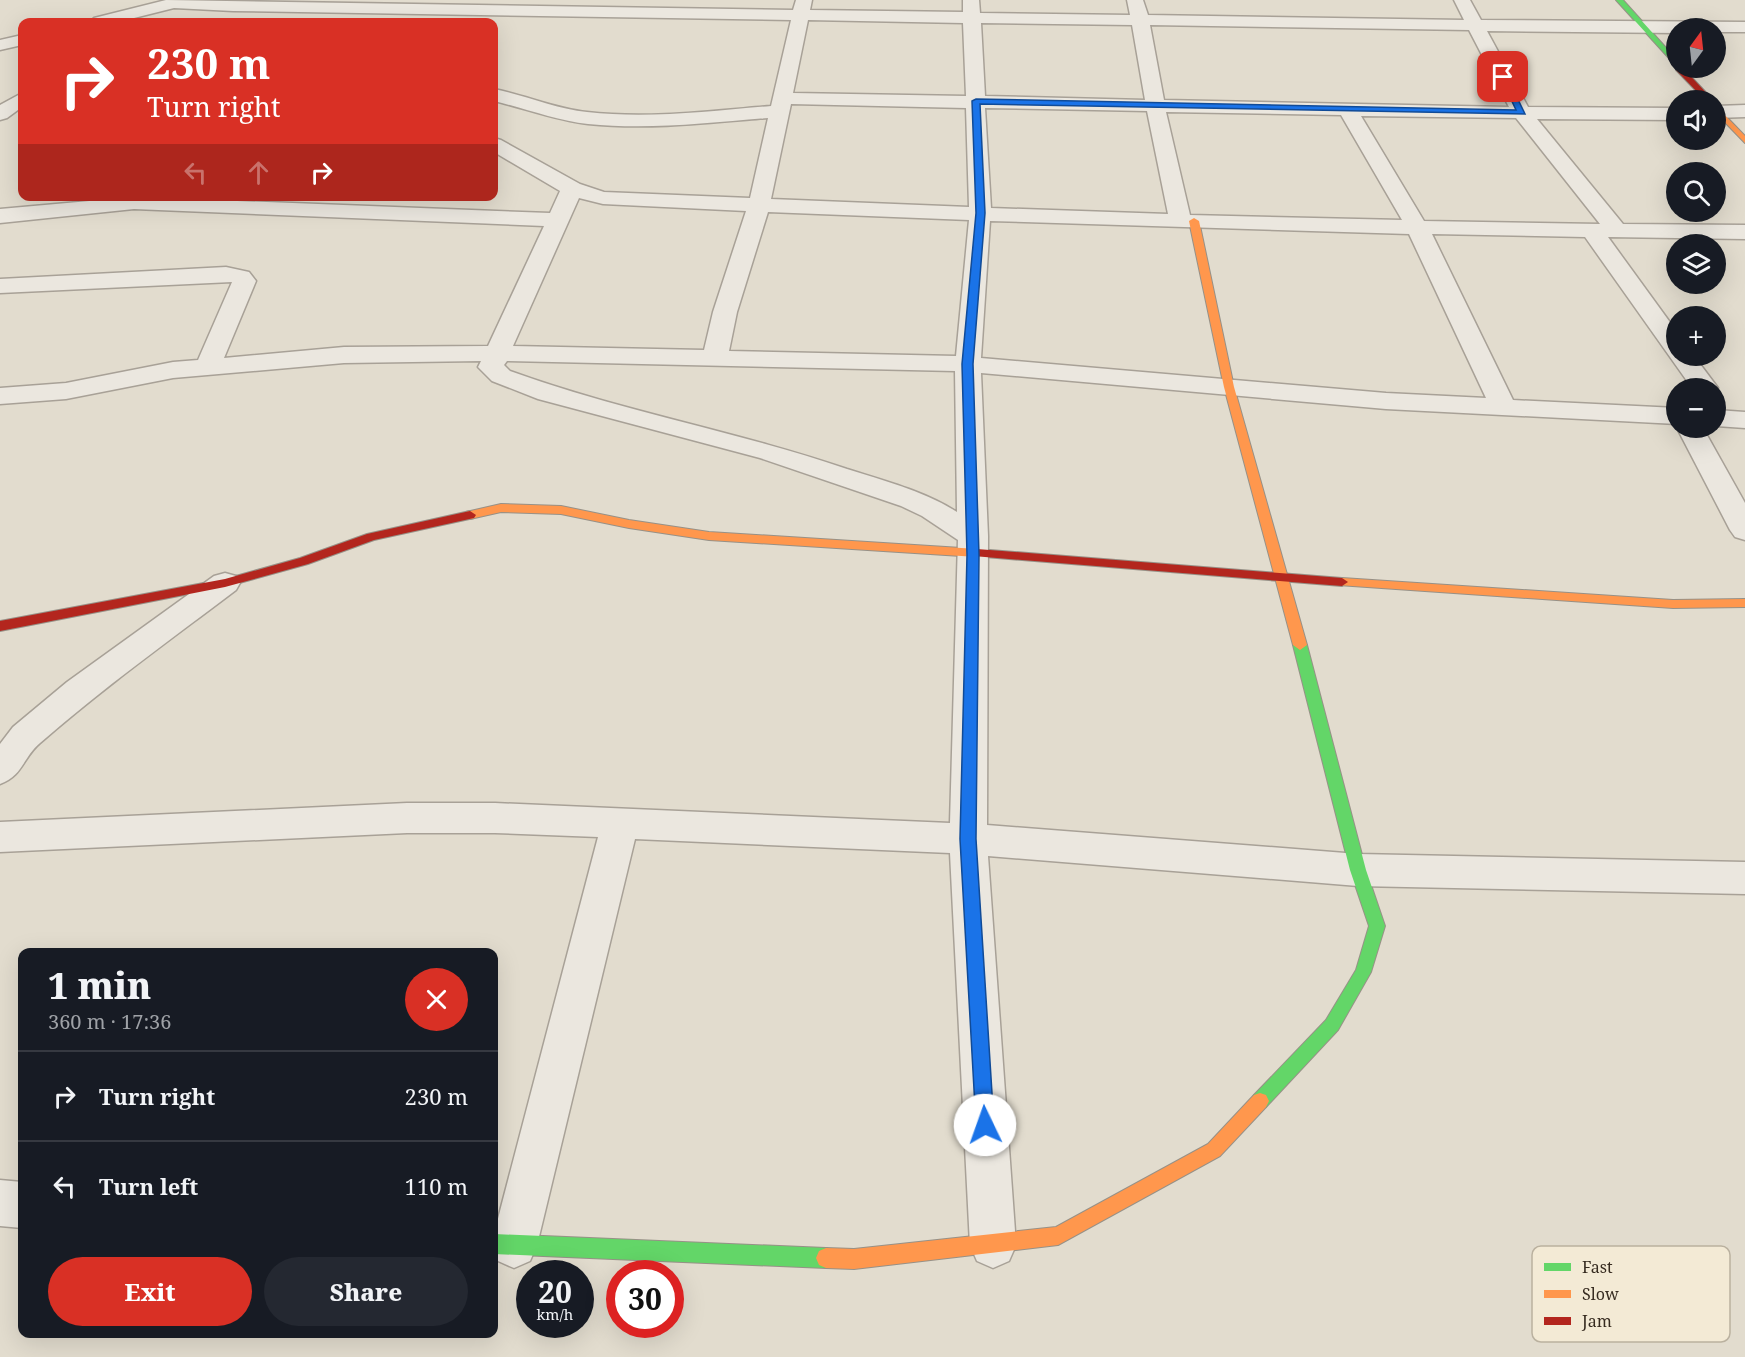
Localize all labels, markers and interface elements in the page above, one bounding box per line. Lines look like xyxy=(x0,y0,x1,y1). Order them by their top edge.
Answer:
north arrow xyxy=(1666,18,1726,78)
map controls xyxy=(1666,18,1726,438)
text: 230 m xyxy=(147,34,271,91)
icon: right xyxy=(48,42,126,120)
pin xyxy=(1477,51,1528,102)
icon: arrive xyxy=(1486,60,1519,93)
text: Turn right xyxy=(147,88,280,125)
button: sound xyxy=(1666,90,1726,150)
icon: left xyxy=(179,156,212,189)
icon: ahead xyxy=(242,156,275,189)
icon: right xyxy=(305,156,338,189)
button: search xyxy=(1666,162,1726,222)
button: layers xyxy=(1666,234,1726,294)
button: + xyxy=(1666,306,1726,366)
button: − xyxy=(1666,378,1726,438)
text: 1 min xyxy=(48,961,151,1010)
button: close xyxy=(405,968,468,1031)
text: 360 m · 17:36 xyxy=(48,1008,171,1035)
icon: right xyxy=(48,1080,81,1113)
text: Turn right xyxy=(99,1081,215,1111)
text: 230 m xyxy=(405,1081,468,1111)
position arrow xyxy=(953,1093,1017,1157)
icon: left xyxy=(48,1170,81,1203)
text: Turn left xyxy=(99,1171,198,1201)
text: 110 m xyxy=(405,1171,468,1201)
legend xyxy=(1532,1246,1730,1342)
text: Fast xyxy=(1582,1256,1613,1278)
button: Exit xyxy=(48,1257,252,1326)
button: Share xyxy=(264,1257,468,1326)
speed limit sign: 30 xyxy=(606,1260,684,1338)
text: 20 xyxy=(538,1271,572,1312)
text: Slow xyxy=(1582,1283,1619,1305)
text: km/h xyxy=(537,1304,573,1324)
text: Jam xyxy=(1581,1310,1612,1332)

